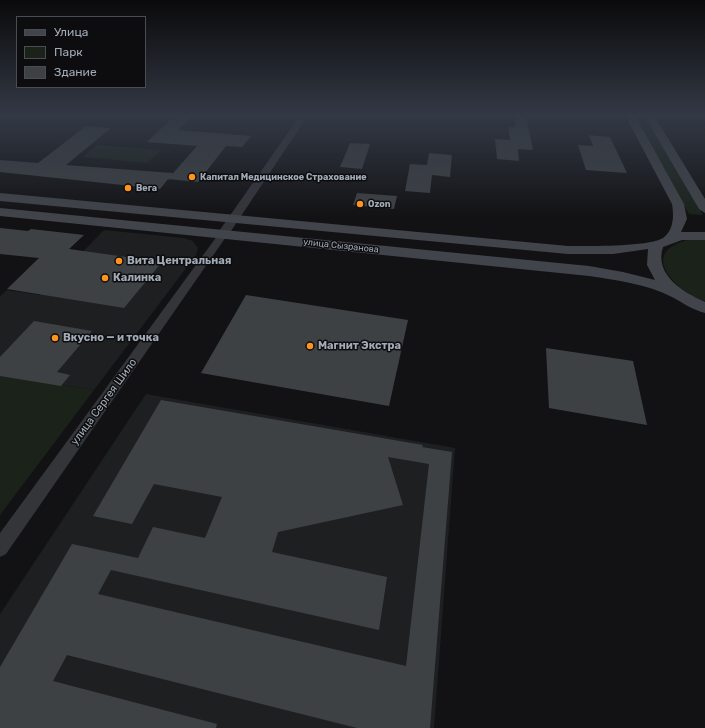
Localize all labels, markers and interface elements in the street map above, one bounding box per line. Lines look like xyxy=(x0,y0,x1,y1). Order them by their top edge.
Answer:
legend xyxy=(16,16,146,88)
text: Улица xyxy=(54,25,88,39)
text: Парк xyxy=(54,45,83,59)
text: Здание xyxy=(54,65,97,79)
marker: Капитал Медицинское Страхование xyxy=(187,172,197,182)
place label: Капитал Медицинское Страхование xyxy=(200,172,367,182)
marker: Вега xyxy=(123,183,133,193)
place label: Вега xyxy=(136,183,157,193)
marker: Ozon xyxy=(355,199,365,209)
place label: Ozon xyxy=(368,199,391,209)
street label: улица Сызранова xyxy=(303,237,379,255)
place label: Вита Центральная xyxy=(127,254,231,268)
marker: Вита Центральная xyxy=(114,256,124,266)
place label: Калинка xyxy=(113,271,161,285)
marker: Калинка xyxy=(100,273,110,283)
place label: Вкусно — и точка xyxy=(63,331,159,345)
marker: Вкусно — и точка xyxy=(50,333,60,343)
place label: Магнит Экстра xyxy=(318,339,401,353)
marker: Магнит Экстра xyxy=(305,341,315,351)
street label: улица Сергея Шило xyxy=(68,356,140,448)

